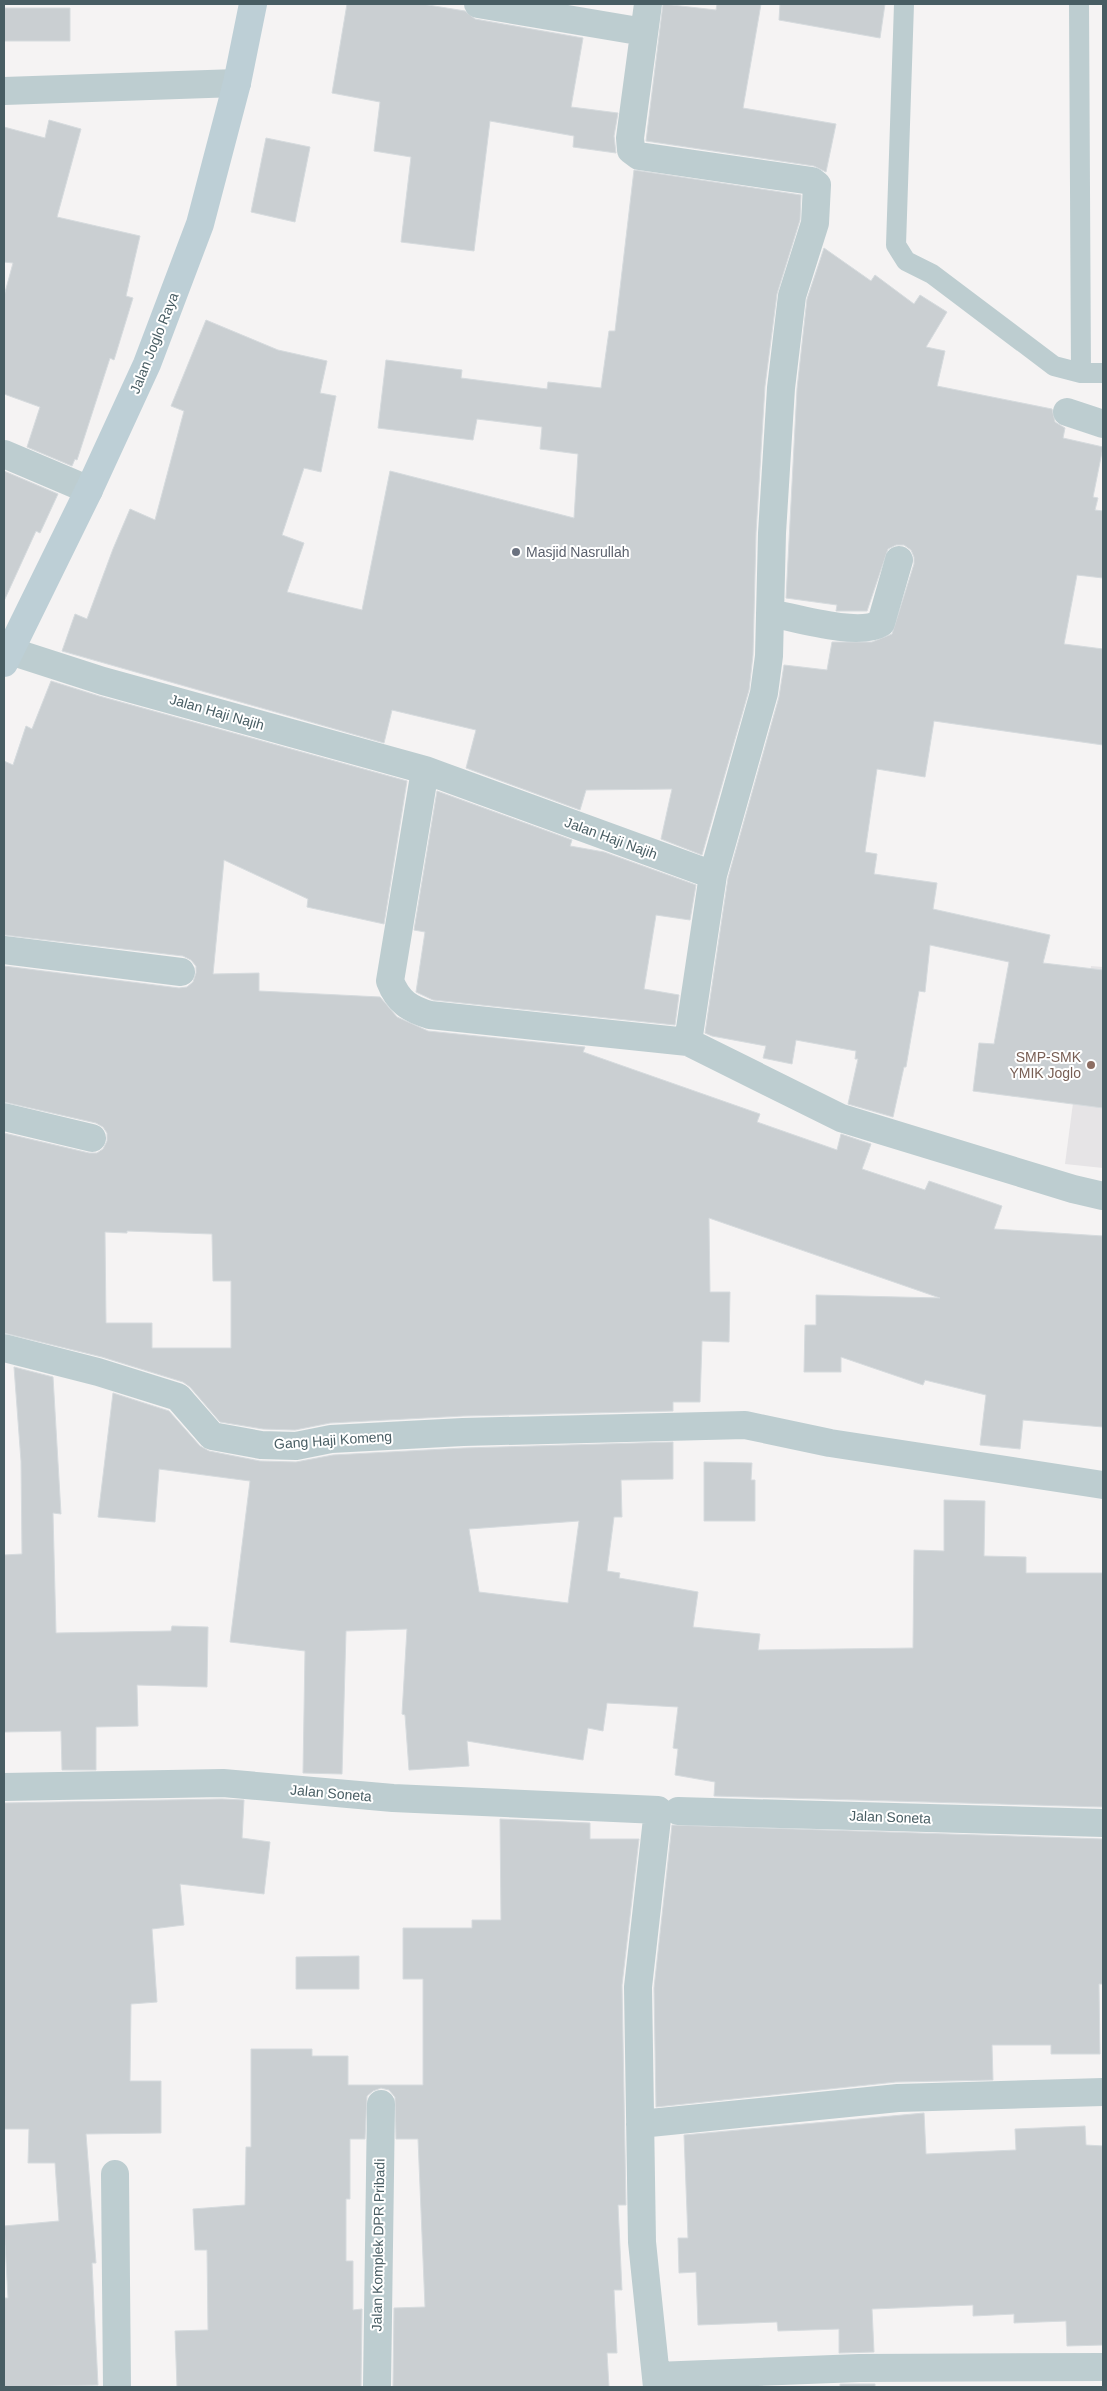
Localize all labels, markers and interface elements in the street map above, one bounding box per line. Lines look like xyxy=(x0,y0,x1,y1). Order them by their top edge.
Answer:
street label: Jalan Joglo Raya xyxy=(126,290,182,396)
place label: Masjid Nasrullah xyxy=(526,544,629,560)
marker: Masjid Nasrullah xyxy=(510,546,522,558)
street label: Jalan Haji Najih xyxy=(168,691,266,733)
street label: Jalan Haji Najih xyxy=(563,814,659,862)
place label: SMP-SMK YMIK Joglo xyxy=(1009,1049,1082,1081)
marker: SMP-SMK YMIK Joglo xyxy=(1085,1059,1097,1071)
street label: Gang Haji Komeng xyxy=(273,1428,393,1452)
street label: Jalan Soneta xyxy=(290,1781,373,1805)
street label: Jalan Soneta xyxy=(849,1808,931,1826)
street label: Jalan Komplek DPR Pribadi xyxy=(368,2158,388,2332)

